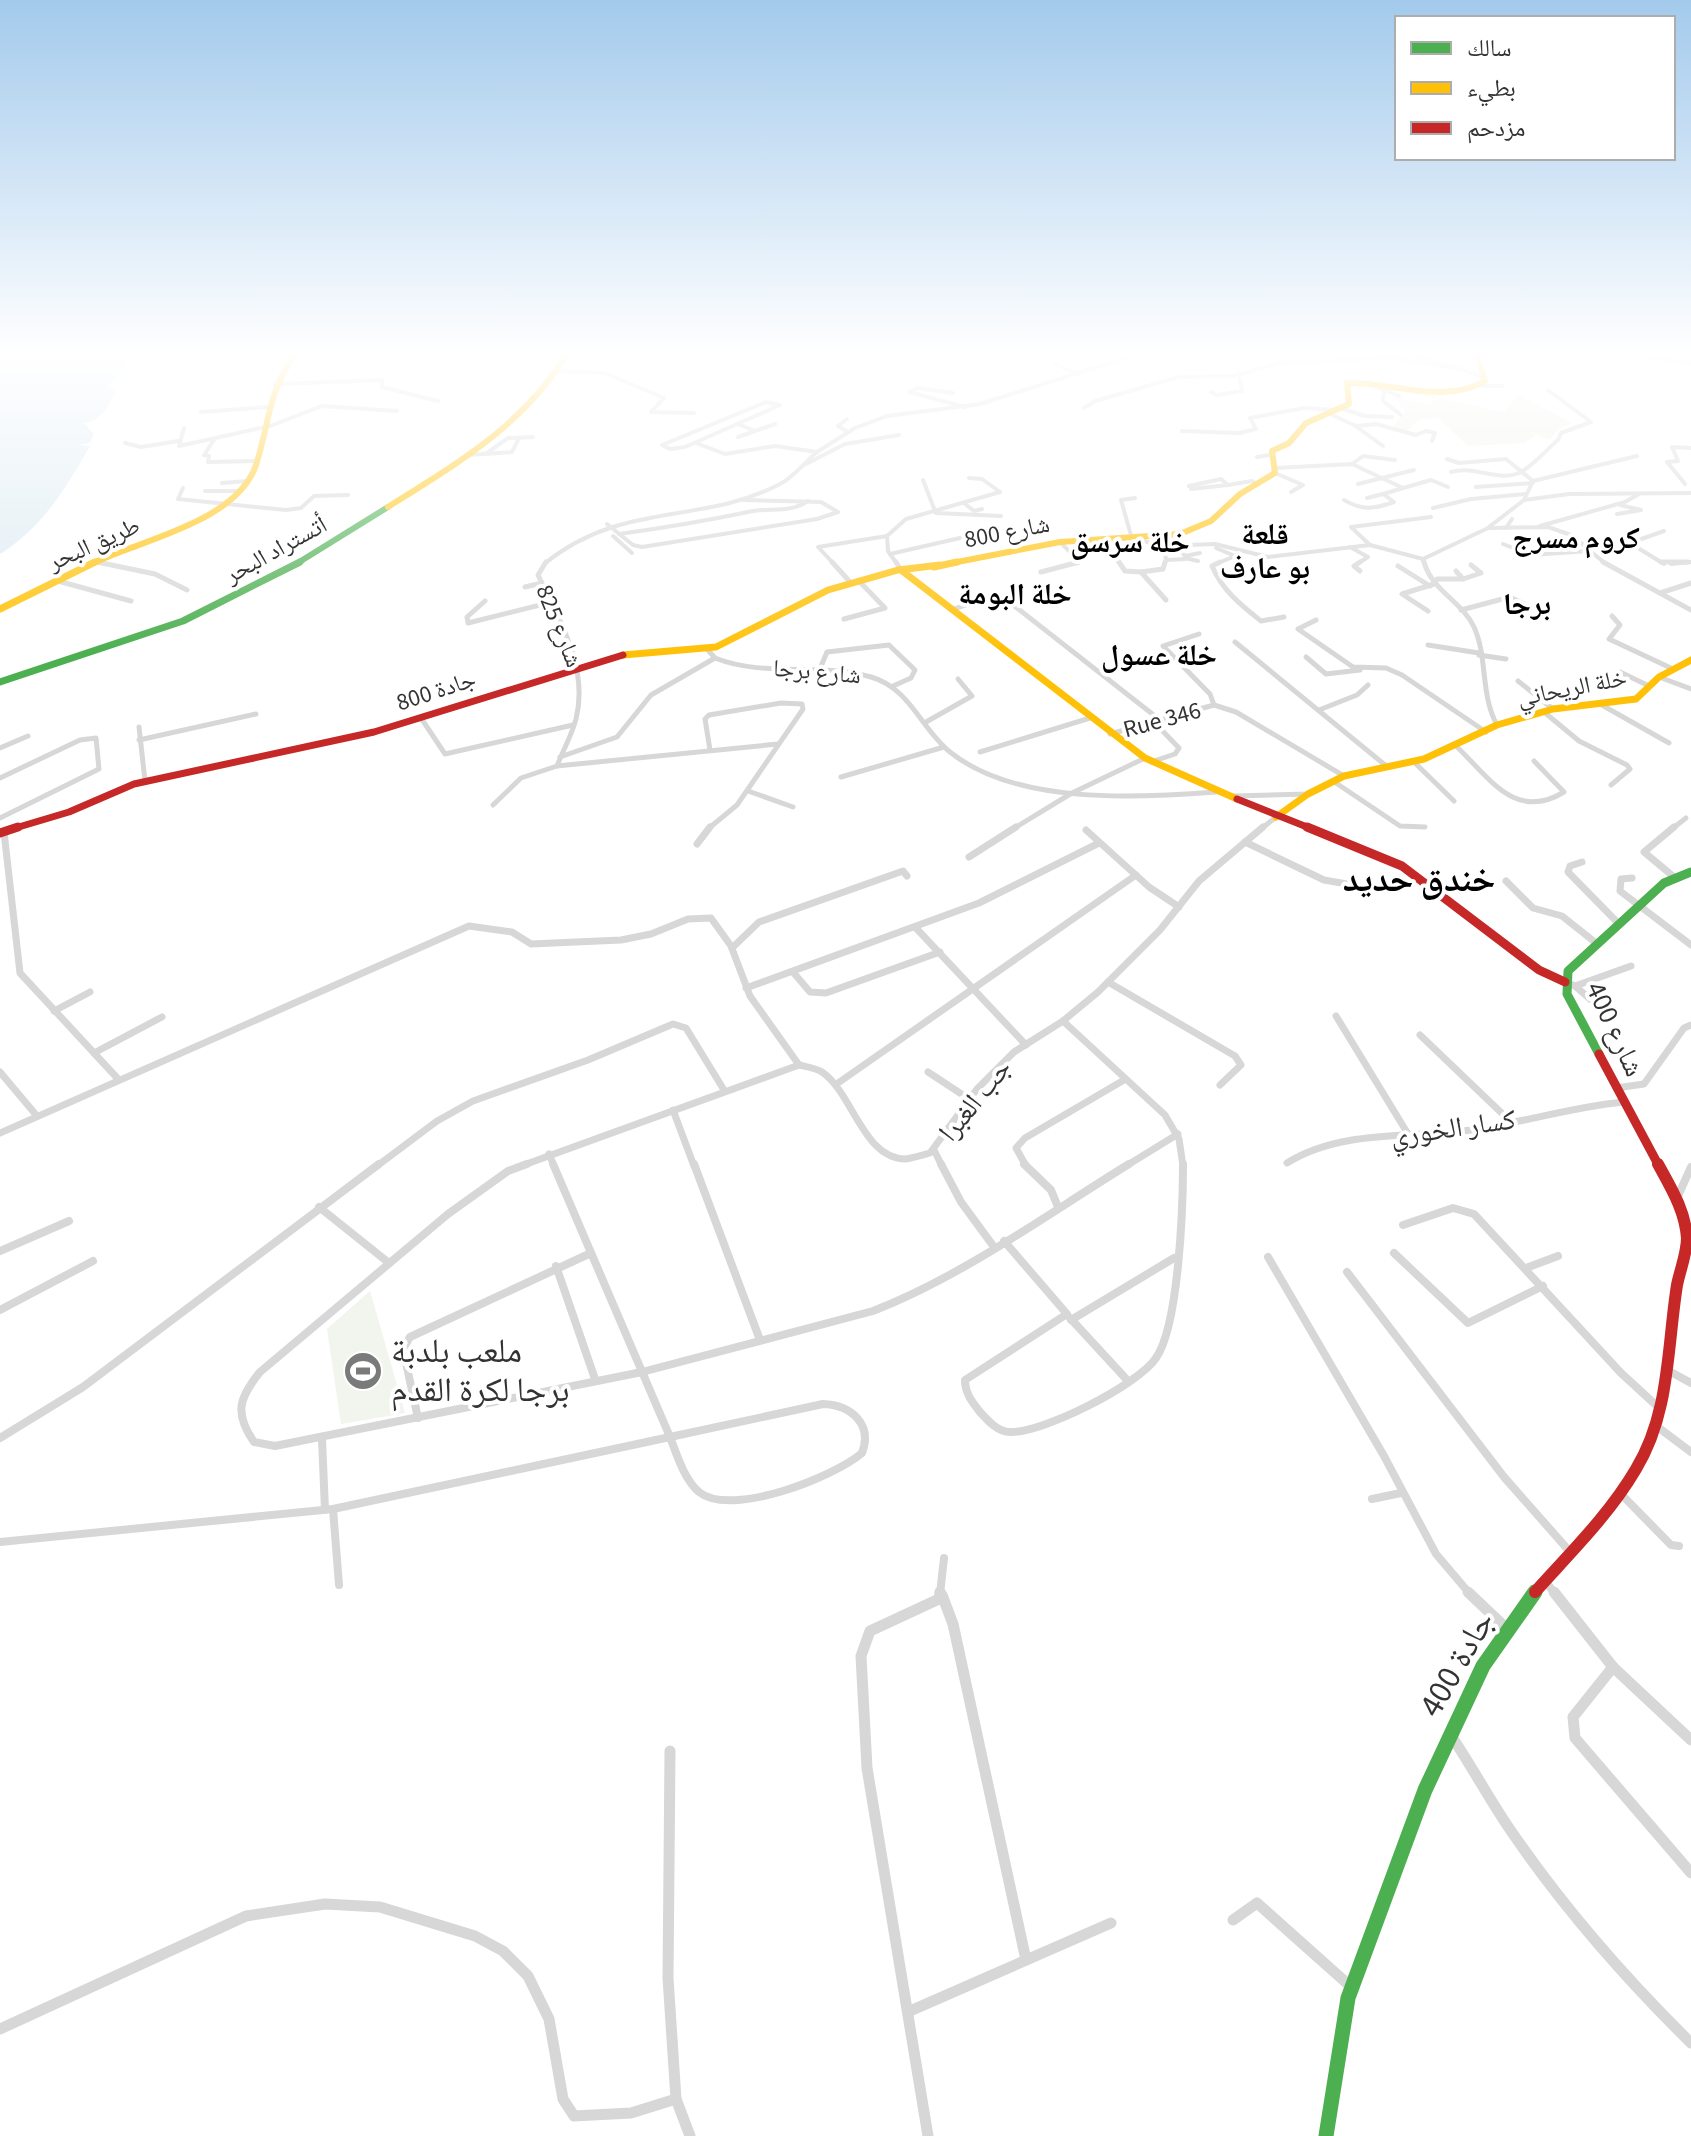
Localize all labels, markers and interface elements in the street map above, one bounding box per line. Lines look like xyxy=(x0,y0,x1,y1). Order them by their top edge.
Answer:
legend xyxy=(1395,16,1675,160)
text: سالك xyxy=(1467,31,1512,66)
text: بطيء xyxy=(1467,71,1516,107)
text: مزدحم xyxy=(1467,111,1526,146)
street label: شارع 800 xyxy=(961,507,1053,557)
street label: طريق البحر xyxy=(41,508,146,580)
street label: أتستراد البحر xyxy=(218,508,334,593)
district label: قلعة بو عارف xyxy=(1220,513,1310,590)
district label: كروم مسرج xyxy=(1512,517,1640,560)
district label: خلة سرسق xyxy=(1070,521,1190,564)
district label: خلة البومة xyxy=(958,573,1072,616)
street label: شارع 825 xyxy=(527,579,591,673)
district label: برجا xyxy=(1503,583,1551,626)
district label: خلة عسول xyxy=(1101,634,1217,677)
street label: شارع برجا xyxy=(772,651,862,693)
street label: خلة الريحاني xyxy=(1514,660,1630,717)
street label: جادة 800 xyxy=(392,662,480,720)
street label: Rue 346 xyxy=(1119,693,1205,747)
district label: خندق حديد xyxy=(1343,854,1495,905)
street label: شارع 400 xyxy=(1576,975,1654,1083)
street label: جب الغبرا xyxy=(929,1050,1021,1150)
street label: كسار الخوري xyxy=(1388,1099,1519,1159)
place label: ملعب بلدبة برجا لكرة القدم xyxy=(391,1327,570,1415)
sports icon: ملعب بلدبة برجا لكرة القدم xyxy=(342,1350,384,1392)
street label: جادة 400 xyxy=(1407,1602,1507,1726)

